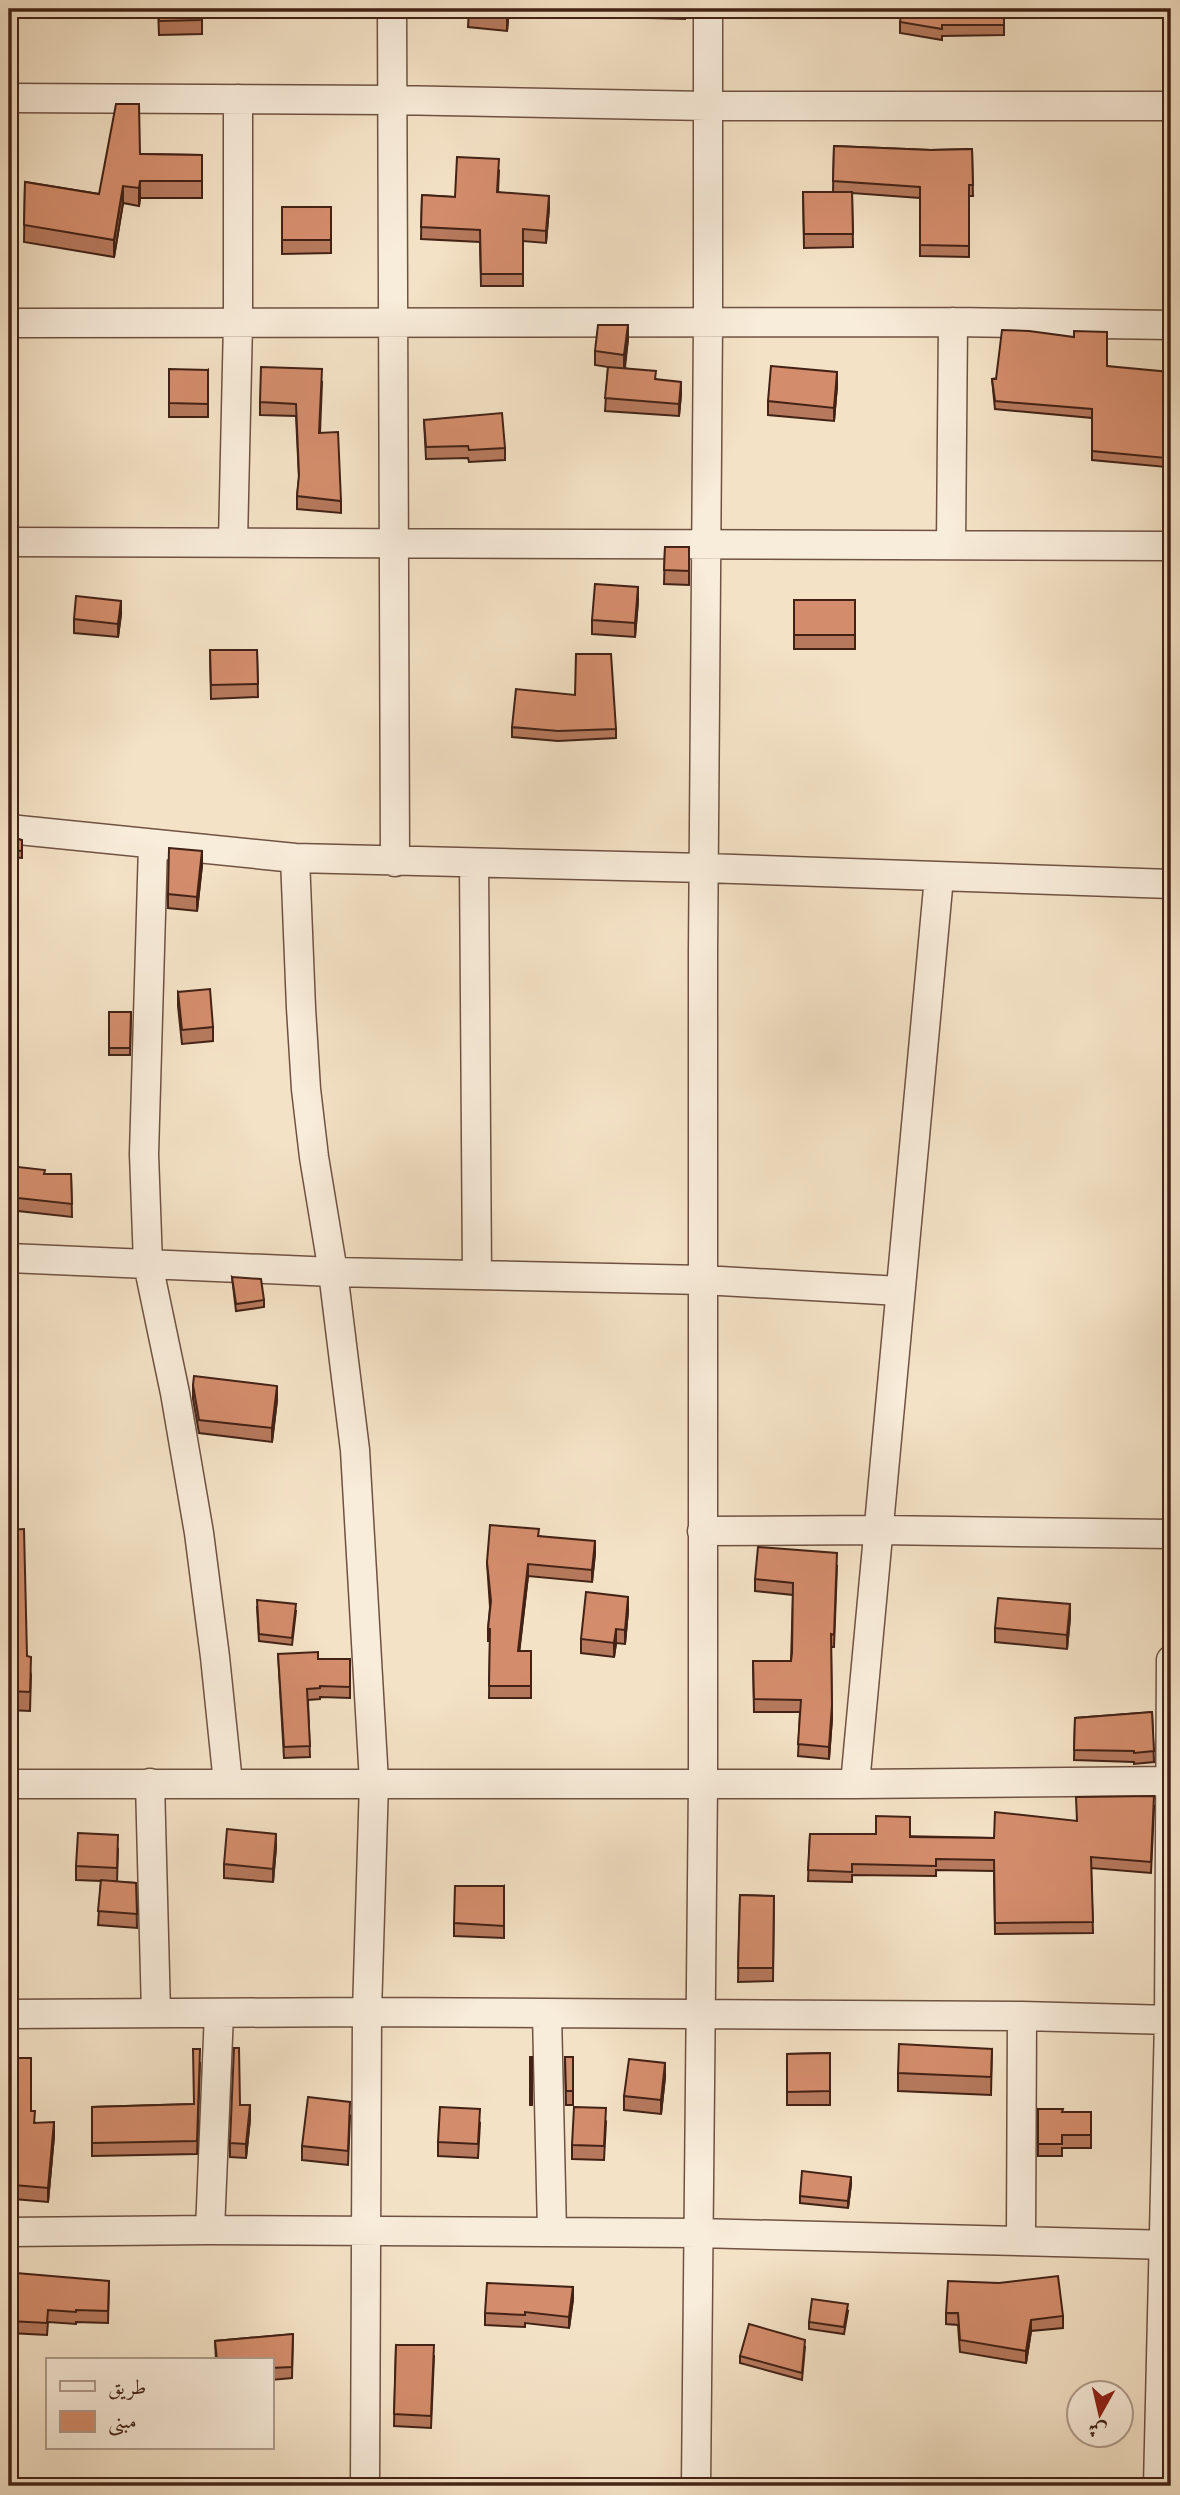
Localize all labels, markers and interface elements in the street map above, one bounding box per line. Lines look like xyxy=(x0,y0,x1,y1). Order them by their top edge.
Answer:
legend xyxy=(46,2358,273,2450)
text: طريق xyxy=(108,2374,146,2400)
north arrow xyxy=(1064,2380,1134,2450)
text: مبنى xyxy=(108,2408,137,2436)
text: ش xyxy=(1087,2418,1109,2443)

